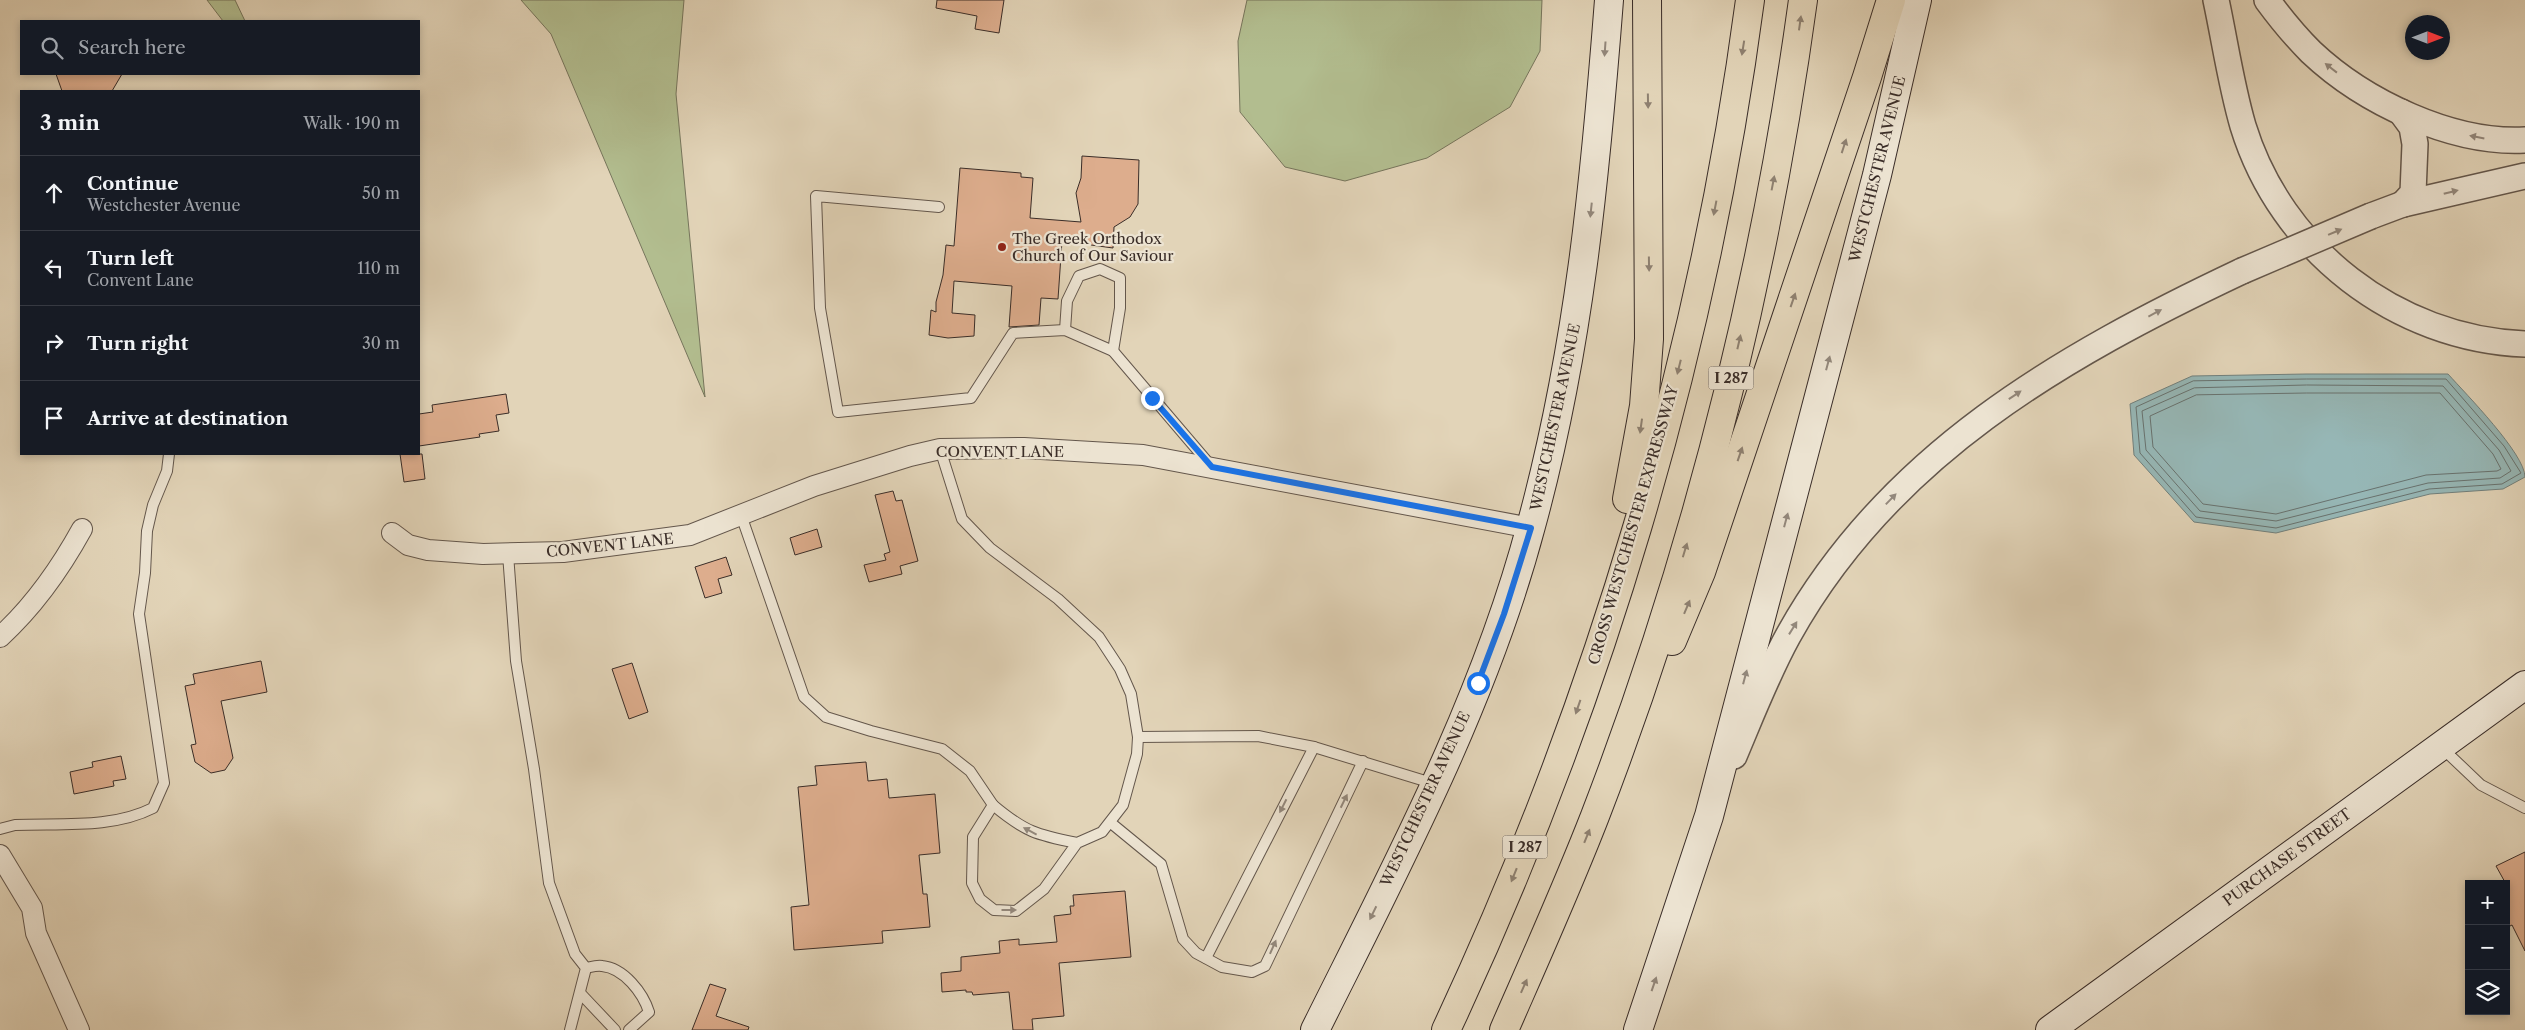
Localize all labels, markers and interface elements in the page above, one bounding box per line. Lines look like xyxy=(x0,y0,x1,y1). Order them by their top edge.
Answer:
one-way arrow xyxy=(1796,14,1804,30)
north arrow xyxy=(2405,15,2450,60)
search box xyxy=(20,20,420,75)
icon: search xyxy=(38,34,66,62)
text: Search here xyxy=(78,36,186,59)
one-way arrow xyxy=(1601,41,1609,57)
one-way arrow xyxy=(1739,41,1747,57)
one-way arrow xyxy=(2325,62,2338,73)
street label: WESTCHESTER AVENUE xyxy=(1844,74,1909,265)
one-way arrow xyxy=(1644,93,1652,109)
text: 3 min xyxy=(40,110,100,135)
text: Walk · 190 m xyxy=(303,113,400,133)
one-way arrow xyxy=(2468,132,2484,140)
one-way arrow xyxy=(1841,138,1849,153)
text: Continue xyxy=(87,172,179,195)
one-way arrow xyxy=(1769,175,1777,191)
icon: ahead xyxy=(40,179,68,207)
text: 50 m xyxy=(362,183,400,203)
one-way arrow xyxy=(2444,188,2459,196)
text: Westchester Avenue xyxy=(87,195,240,215)
one-way arrow xyxy=(1711,201,1719,216)
one-way arrow xyxy=(1587,203,1595,219)
one-way arrow xyxy=(2328,227,2342,235)
place label: The Greek Orthodox Church of Our Saviour xyxy=(1012,229,1174,265)
marker: The Greek Orthodox Church of Our Saviour xyxy=(996,241,1008,253)
text: Turn left xyxy=(87,247,174,270)
icon: left xyxy=(40,254,68,282)
one-way arrow xyxy=(1645,256,1653,272)
text: 110 m xyxy=(357,258,400,278)
text: Convent Lane xyxy=(87,270,194,290)
one-way arrow xyxy=(1789,292,1797,307)
one-way arrow xyxy=(2148,309,2163,317)
street label: WESTCHESTER AVENUE xyxy=(1526,321,1584,514)
icon: right xyxy=(40,329,68,357)
text: Turn right xyxy=(87,332,188,355)
text: 30 m xyxy=(362,333,400,353)
one-way arrow xyxy=(1735,334,1743,349)
one-way arrow xyxy=(1824,355,1832,370)
one-way arrow xyxy=(1675,359,1683,374)
road number: I 287 xyxy=(1708,366,1754,389)
street label: CROSS WESTCHESTER EXPRESSWAY xyxy=(1584,383,1682,667)
route end xyxy=(1141,387,1164,410)
one-way arrow xyxy=(2009,390,2022,400)
icon: arrive xyxy=(40,404,68,432)
text: Arrive at destination xyxy=(87,407,288,430)
one-way arrow xyxy=(1637,418,1645,434)
street label: CONVENT LANE xyxy=(936,442,1064,461)
one-way arrow xyxy=(1737,446,1745,461)
one-way arrow xyxy=(1885,493,1897,505)
one-way arrow xyxy=(1782,513,1790,528)
street label: CONVENT LANE xyxy=(545,529,675,561)
one-way arrow xyxy=(1681,542,1689,557)
one-way arrow xyxy=(1683,599,1691,614)
one-way arrow xyxy=(1789,622,1798,635)
one-way arrow xyxy=(1741,670,1749,685)
route start xyxy=(1467,672,1490,695)
one-way arrow xyxy=(1574,699,1581,714)
street label: WESTCHESTER AVENUE xyxy=(1376,708,1474,891)
one-way arrow xyxy=(1339,793,1348,808)
one-way arrow xyxy=(1279,799,1287,813)
street label: PURCHASE STREET xyxy=(2219,804,2356,910)
one-way arrow xyxy=(1023,827,1038,835)
one-way arrow xyxy=(1584,828,1591,843)
road number: I 287 xyxy=(1502,836,1548,859)
one-way arrow xyxy=(1510,868,1518,883)
map controls xyxy=(2465,880,2510,1015)
button: + xyxy=(2465,880,2510,925)
one-way arrow xyxy=(1001,906,1017,914)
one-way arrow xyxy=(1369,906,1377,920)
button: − xyxy=(2465,925,2510,970)
one-way arrow xyxy=(1270,940,1278,954)
button: layers xyxy=(2465,970,2510,1015)
one-way arrow xyxy=(1650,976,1658,991)
one-way arrow xyxy=(1520,978,1529,993)

